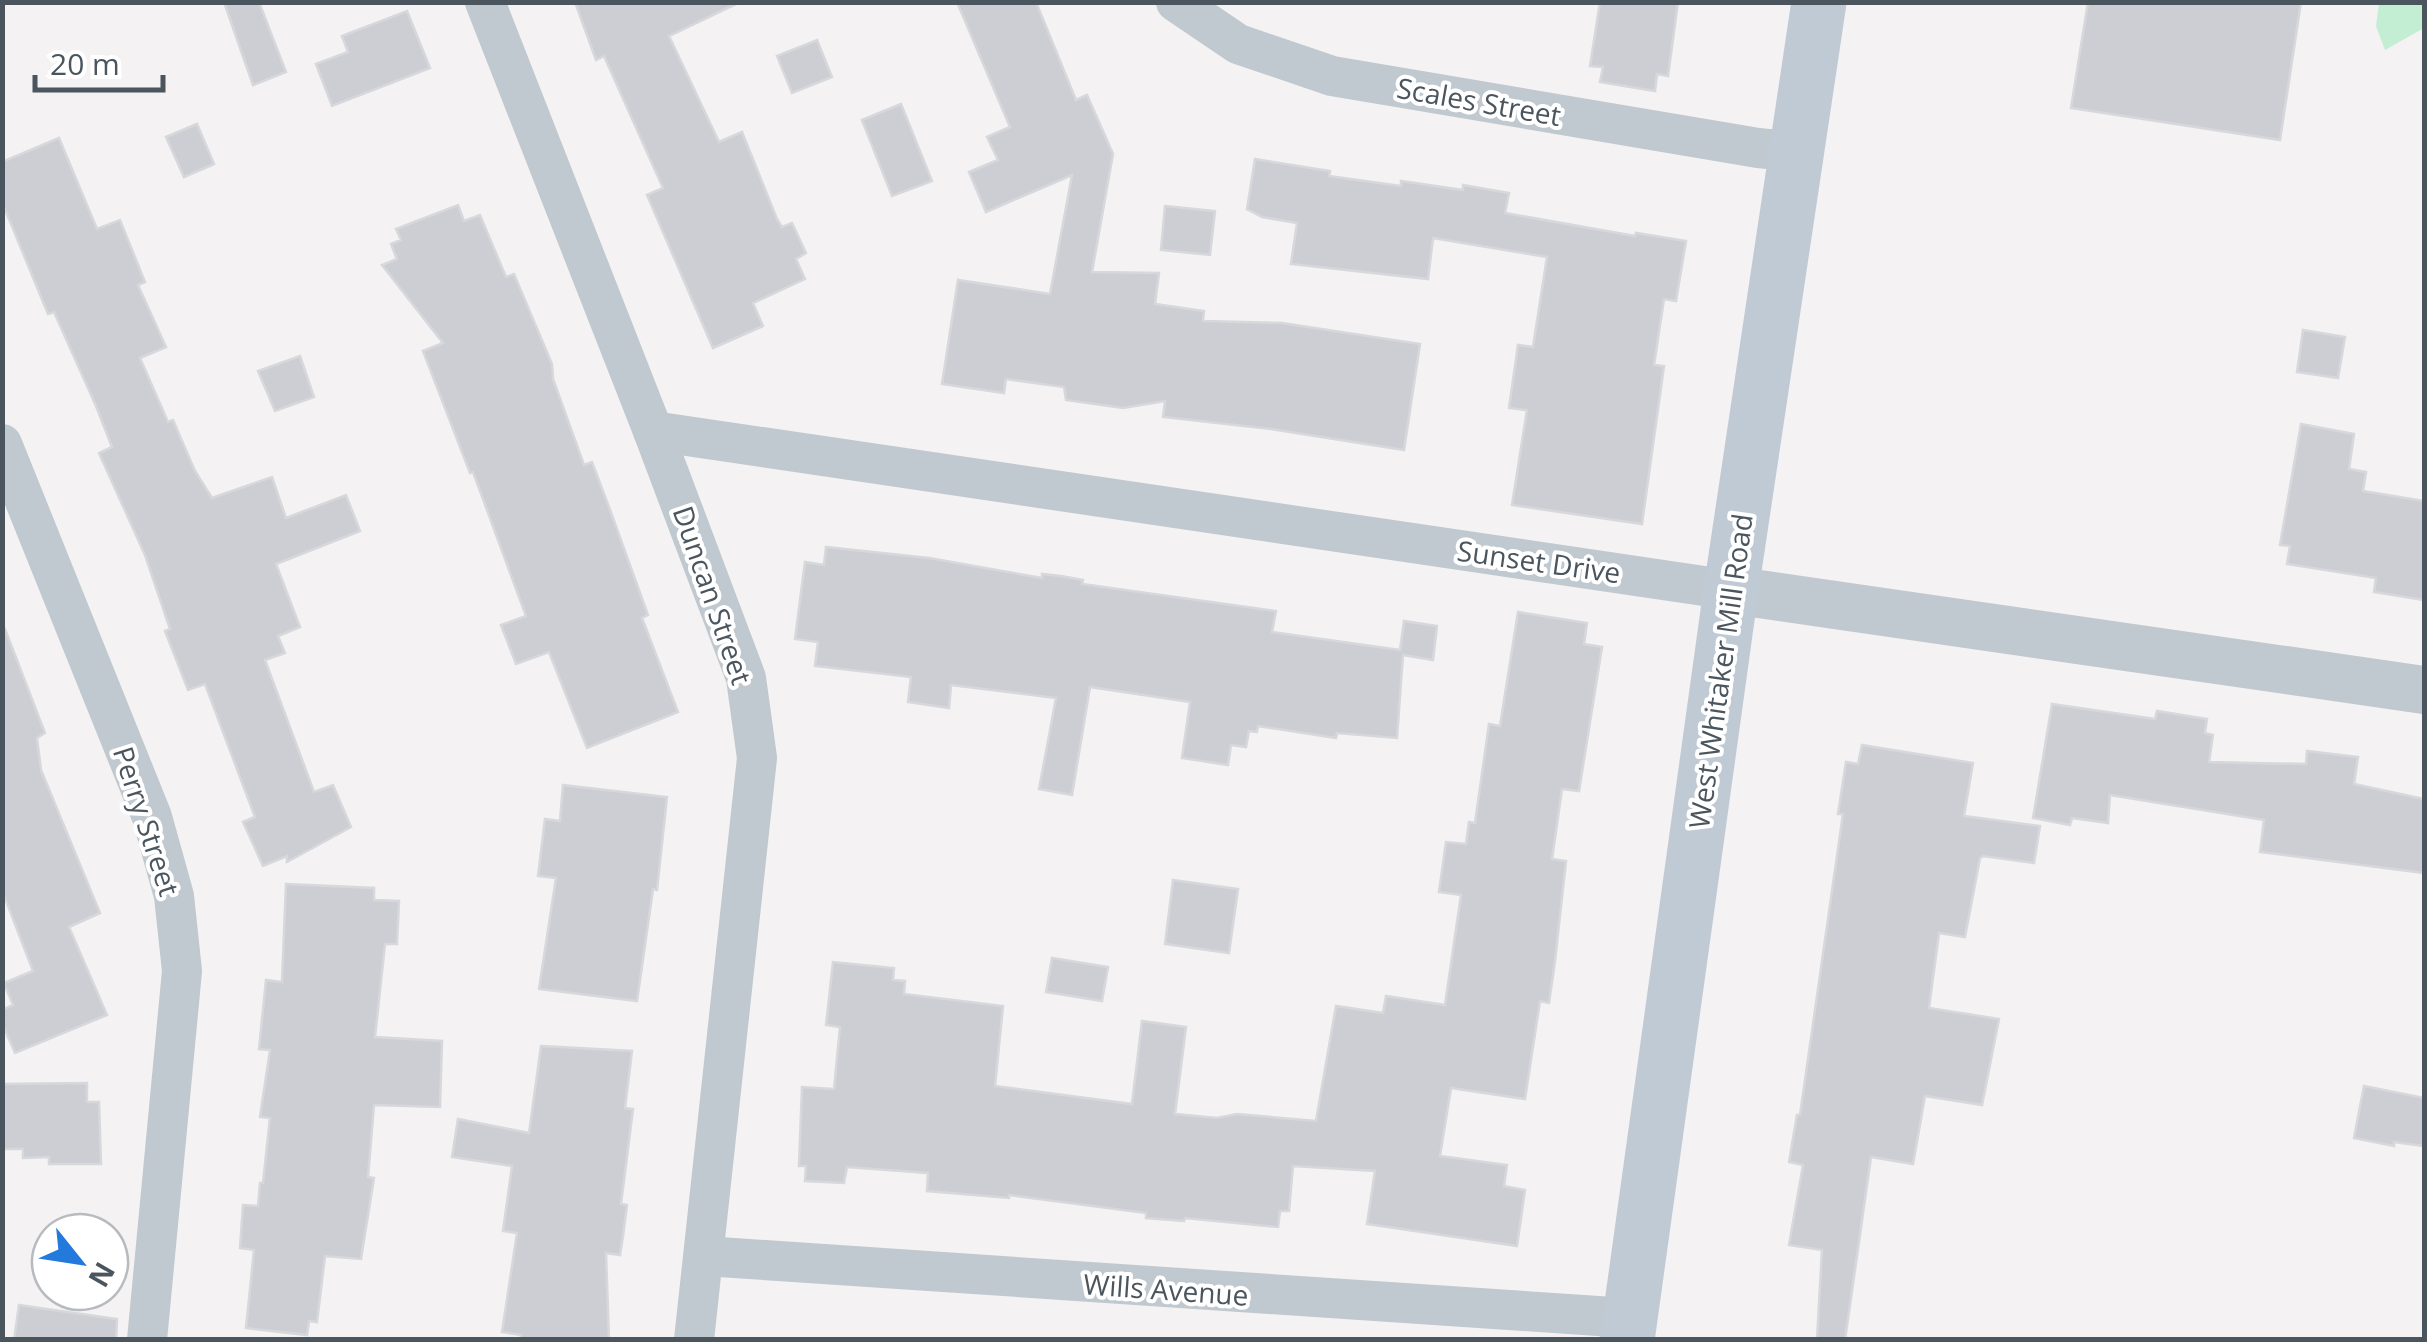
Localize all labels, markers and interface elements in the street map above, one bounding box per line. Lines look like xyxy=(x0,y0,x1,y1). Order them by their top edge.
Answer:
scale bar xyxy=(35,30,162,92)
text: 20 m xyxy=(50,43,120,84)
street label: Scales Street xyxy=(1394,68,1564,134)
street label: Duncan Street xyxy=(665,501,761,689)
street label: West Whitaker Mill Road xyxy=(1679,511,1761,831)
street label: Sunset Drive xyxy=(1455,531,1623,591)
street label: Perry Street xyxy=(105,741,189,901)
north arrow xyxy=(30,1212,130,1312)
text: N xyxy=(80,1256,125,1294)
street label: Wills Avenue xyxy=(1082,1264,1250,1314)

